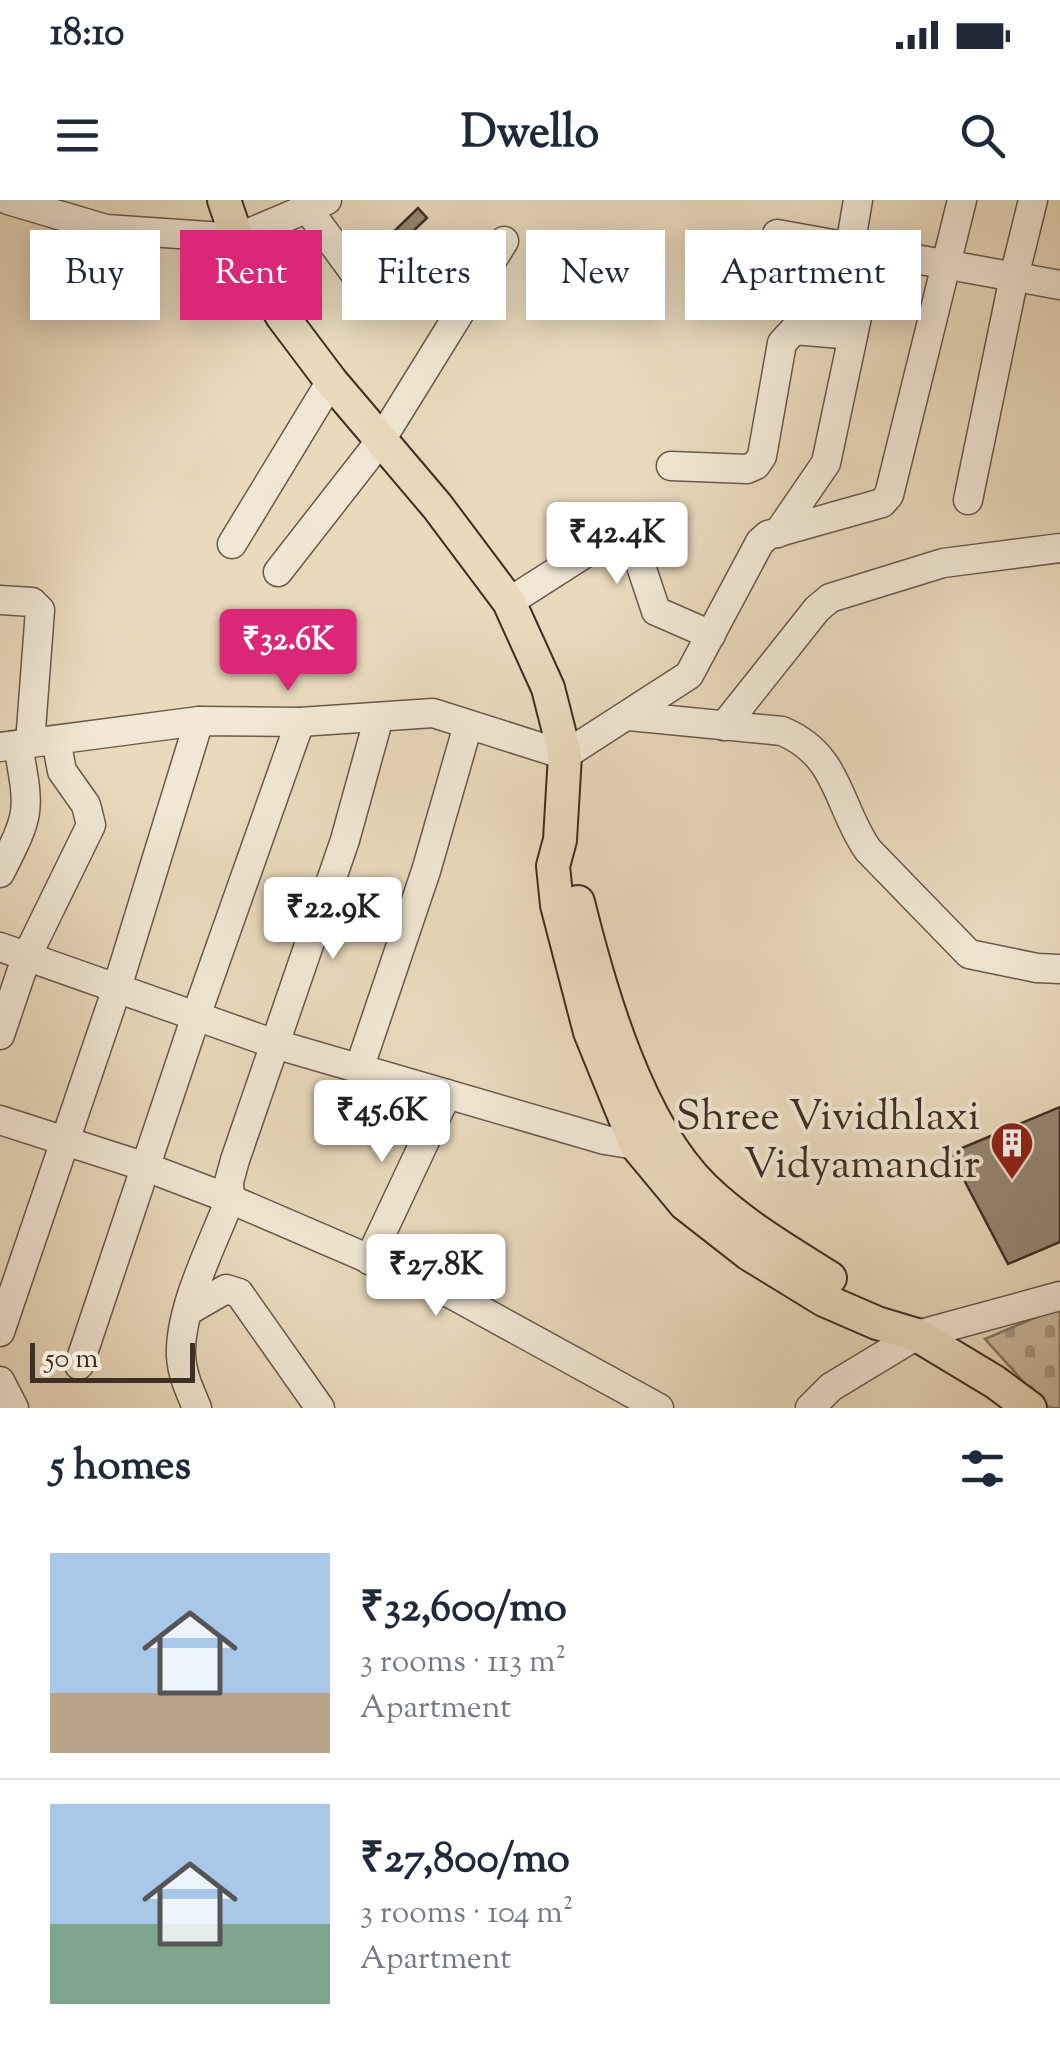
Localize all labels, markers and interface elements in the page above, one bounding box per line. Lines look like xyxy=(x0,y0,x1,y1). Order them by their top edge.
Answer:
text: 18:10 xyxy=(50,8,124,62)
text: Dwello xyxy=(461,103,599,168)
icon: menu xyxy=(50,108,105,163)
icon: search xyxy=(955,108,1010,163)
chip: Buy xyxy=(30,230,160,320)
chip: Rent xyxy=(180,230,322,320)
chip: Filters xyxy=(342,230,506,320)
chip: New xyxy=(526,230,665,320)
chip: Apartment xyxy=(685,230,921,320)
pin: ₹42.4K xyxy=(536,502,698,587)
text: ₹42.4K xyxy=(569,511,665,557)
pin: ₹32.6K xyxy=(207,609,369,694)
text: ₹32.6K xyxy=(242,618,334,664)
pin: ₹22.9K xyxy=(252,877,414,962)
text: ₹22.9K xyxy=(286,886,380,932)
pin: ₹45.6K xyxy=(301,1080,463,1165)
text: ₹45.6K xyxy=(336,1089,428,1135)
place label: Shree Vividhlaxi Vidyamandir xyxy=(676,1089,980,1197)
building icon: Shree Vividhlaxi Vidyamandir xyxy=(989,1120,1035,1181)
pin: ₹27.8K xyxy=(355,1234,517,1319)
text: ₹27.8K xyxy=(388,1243,484,1289)
scale bar xyxy=(30,1338,195,1382)
text: 50 m xyxy=(45,1340,99,1380)
text: 5 homes xyxy=(50,1438,191,1498)
icon: filters xyxy=(955,1441,1010,1496)
text: ₹32,600/mo xyxy=(360,1580,567,1640)
icon: home xyxy=(130,1593,250,1713)
text: 3 rooms · 113 m² xyxy=(360,1640,566,1686)
text: Apartment xyxy=(360,1686,511,1732)
text: ₹27,800/mo xyxy=(360,1831,570,1891)
icon: home xyxy=(130,1844,250,1964)
text: 3 rooms · 104 m² xyxy=(360,1891,574,1937)
text: Apartment xyxy=(360,1937,511,1983)

